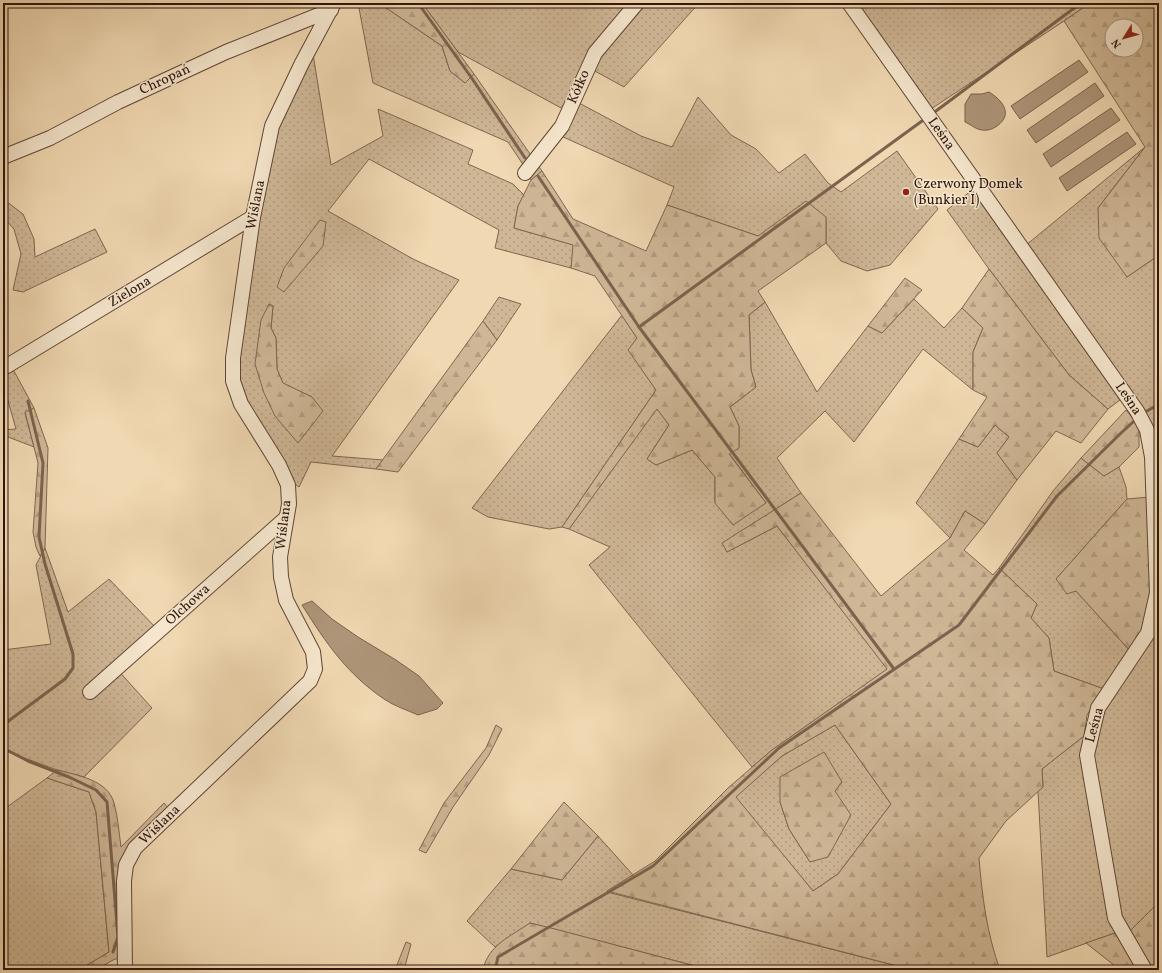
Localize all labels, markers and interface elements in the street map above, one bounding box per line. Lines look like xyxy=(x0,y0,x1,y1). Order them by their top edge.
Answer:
north arrow xyxy=(1104,18,1144,58)
text: N xyxy=(1109,35,1126,51)
street label: Chropań xyxy=(136,60,194,100)
street label: Kółko xyxy=(563,67,595,107)
street label: Leśna xyxy=(923,114,959,154)
place label: Czerwony Domek (Bunkier I) xyxy=(914,175,1023,210)
street label: Wiślana xyxy=(242,178,270,232)
marker: Czerwony Domek (Bunkier I) xyxy=(901,187,911,197)
street label: Zielona xyxy=(105,272,155,312)
street label: Leśna xyxy=(1110,379,1146,419)
street label: Wiślana xyxy=(272,499,296,551)
street label: Olchowa xyxy=(162,580,214,630)
street label: Leśna xyxy=(1081,705,1109,745)
street label: Wiślana xyxy=(135,801,185,849)

